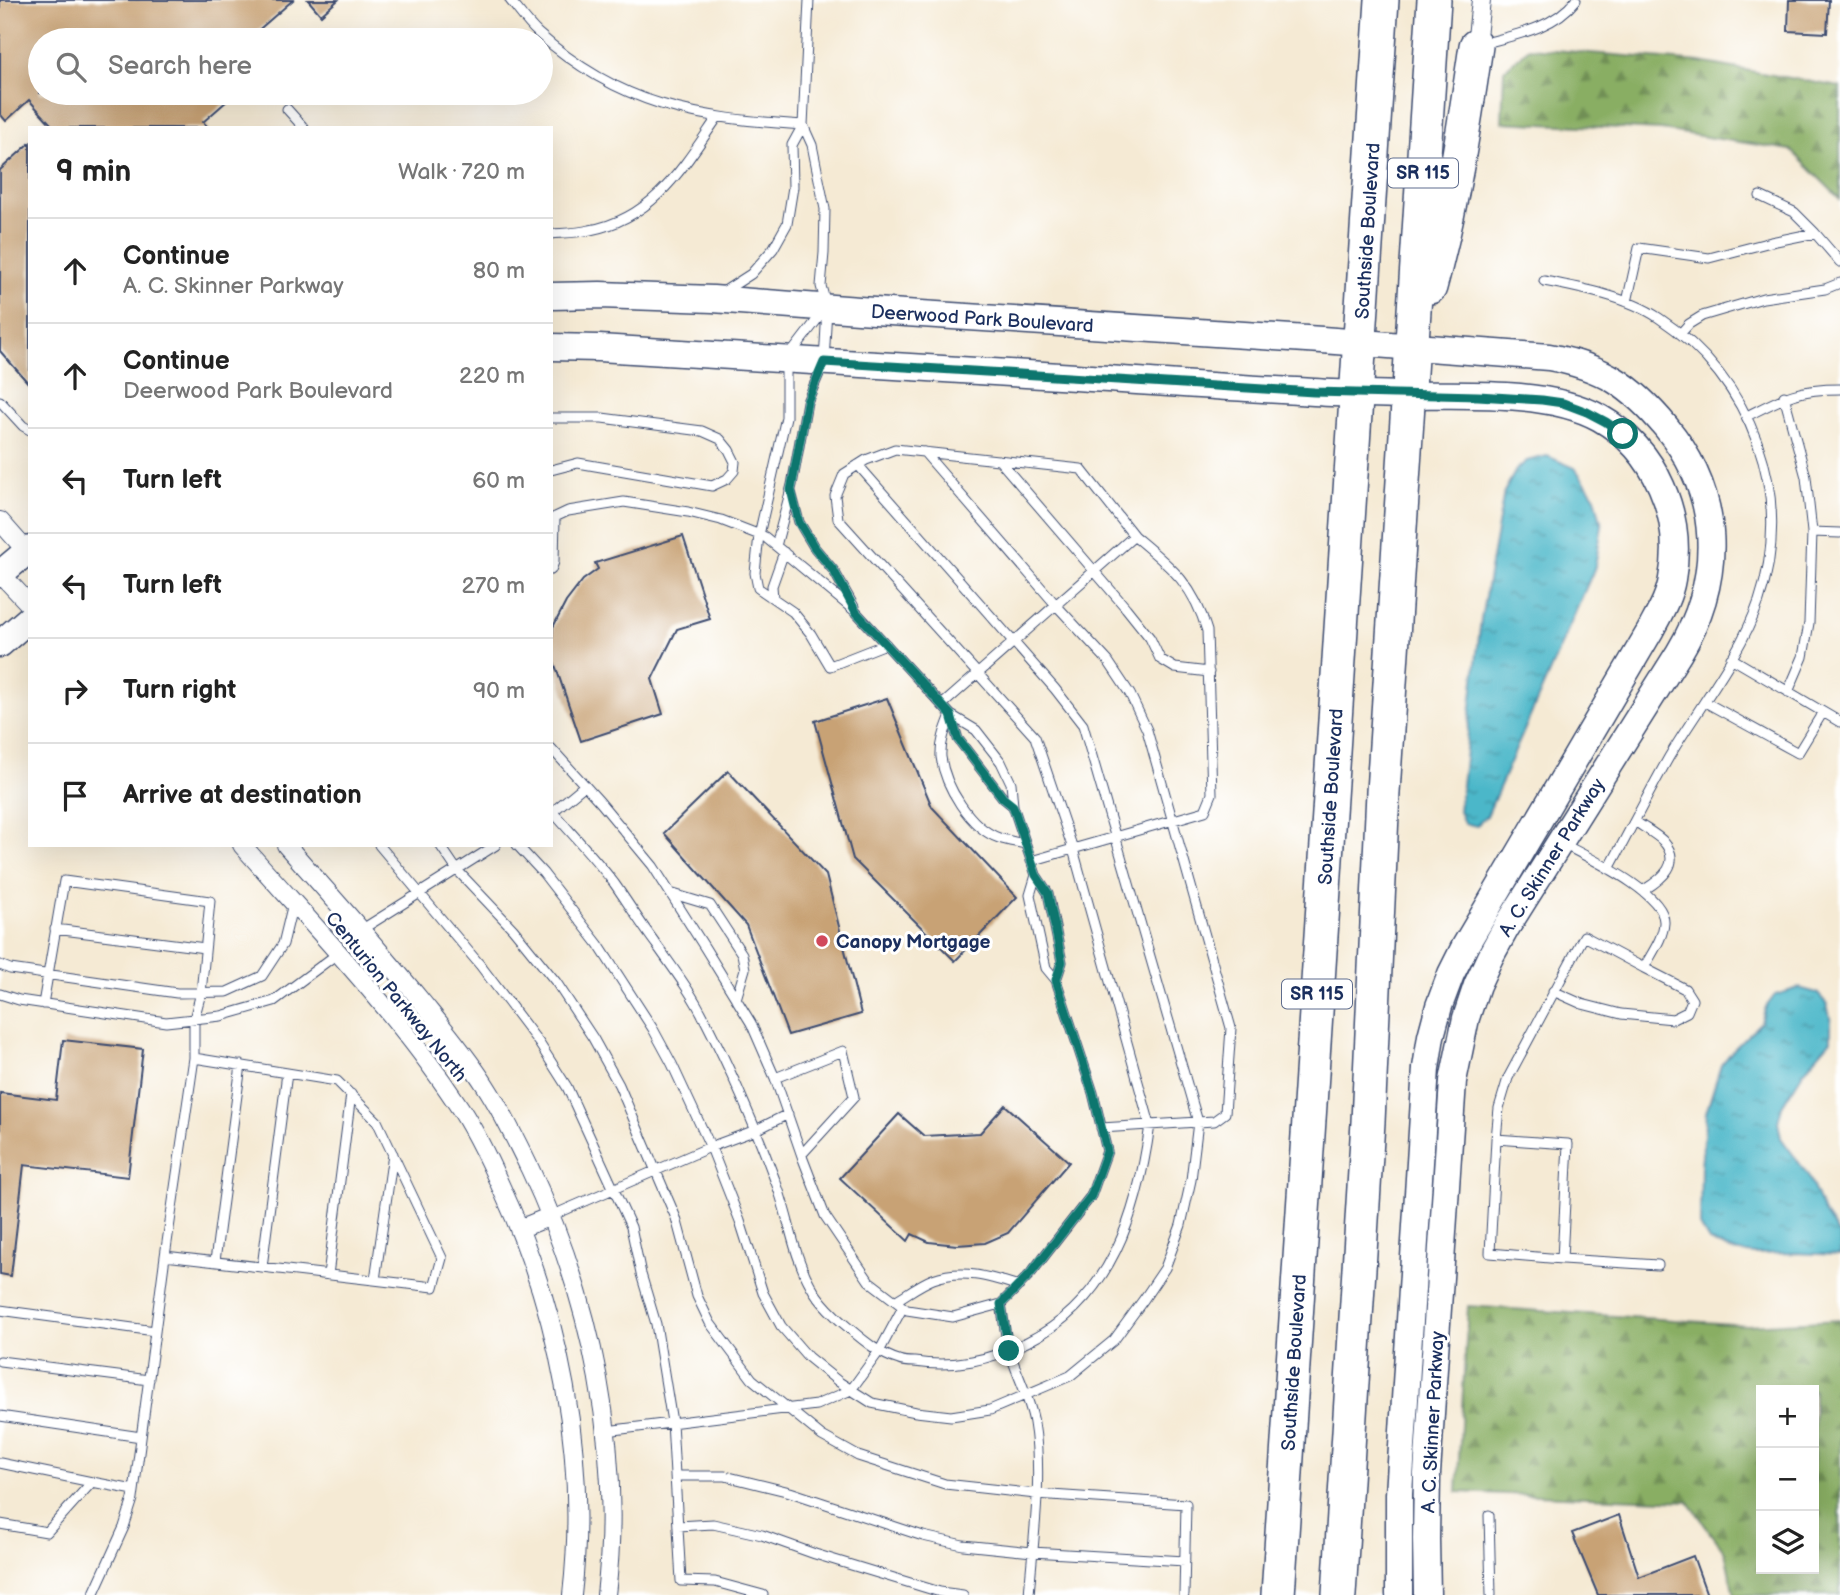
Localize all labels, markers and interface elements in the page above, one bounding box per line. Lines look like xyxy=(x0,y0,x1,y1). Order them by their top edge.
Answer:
search box xyxy=(28,28,553,105)
icon: search xyxy=(52,48,90,86)
text: Search here xyxy=(108,51,252,82)
street label: Southside Boulevard xyxy=(1351,142,1386,320)
text: 9 min xyxy=(56,154,131,190)
text: Walk · 720 m xyxy=(398,158,525,186)
road number: SR 115 xyxy=(1388,158,1458,188)
text: Continue xyxy=(123,241,230,272)
icon: ahead xyxy=(56,252,94,290)
text: 80 m xyxy=(473,257,525,285)
text: A. C. Skinner Parkway xyxy=(123,272,344,300)
street label: Deerwood Park Boulevard xyxy=(870,301,1094,338)
text: Continue xyxy=(123,346,230,377)
icon: ahead xyxy=(56,357,94,395)
text: 220 m xyxy=(459,362,525,390)
text: Deerwood Park Boulevard xyxy=(123,377,393,405)
route start xyxy=(1607,418,1638,449)
icon: left xyxy=(56,462,94,500)
text: Turn left xyxy=(123,465,222,496)
text: 60 m xyxy=(472,467,525,495)
icon: left xyxy=(56,567,94,605)
text: Turn left xyxy=(123,570,222,601)
text: 270 m xyxy=(461,572,525,600)
icon: right xyxy=(56,672,94,710)
text: Turn right xyxy=(123,675,236,706)
text: 90 m xyxy=(473,677,525,705)
street label: Southside Boulevard xyxy=(1314,708,1349,886)
street label: A. C. Skinner Parkway xyxy=(1494,774,1611,941)
icon: arrive xyxy=(56,777,94,815)
text: Arrive at destination xyxy=(123,780,362,811)
street label: Centurion Parkway North xyxy=(320,907,472,1087)
place label: Canopy Mortgage xyxy=(836,931,991,954)
marker: Canopy Mortgage xyxy=(814,933,830,949)
road number: SR 115 xyxy=(1282,979,1352,1009)
street label: Southside Boulevard xyxy=(1277,1274,1312,1452)
street label: A. C. Skinner Parkway xyxy=(1417,1330,1450,1514)
route end xyxy=(993,1335,1024,1366)
map controls xyxy=(1756,1385,1819,1574)
button: + xyxy=(1756,1385,1819,1448)
button: − xyxy=(1756,1448,1819,1511)
button: layers xyxy=(1756,1511,1819,1574)

